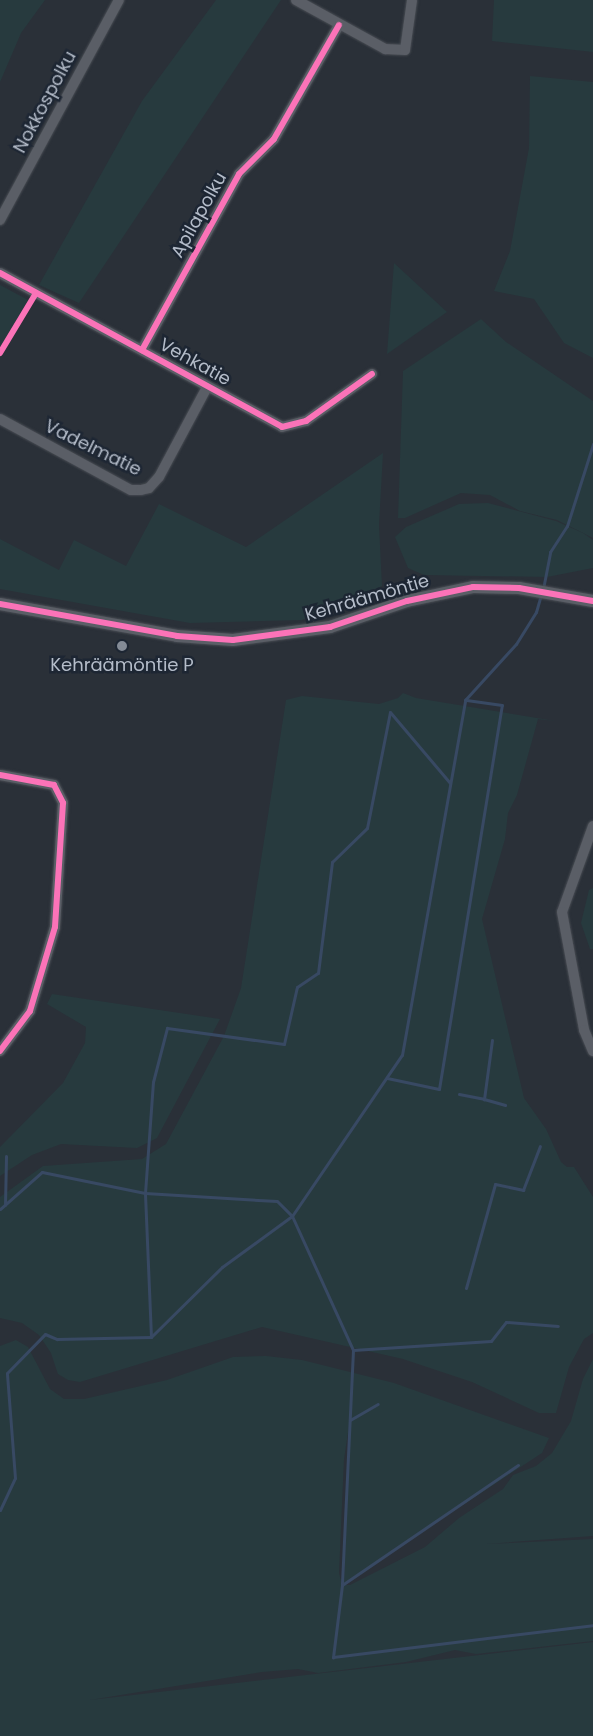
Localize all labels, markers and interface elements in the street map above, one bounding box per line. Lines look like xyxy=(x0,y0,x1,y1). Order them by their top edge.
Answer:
street label: Nokkospolku xyxy=(9,47,81,157)
street label: Apilapolku xyxy=(167,169,231,261)
street label: Vehkatie xyxy=(155,334,235,390)
street label: Vadelmatie xyxy=(41,415,145,481)
street label: Kehräämöntie xyxy=(302,570,432,626)
marker: Kehräämöntie P xyxy=(116,640,128,652)
place label: Kehräämöntie P xyxy=(50,654,194,676)

